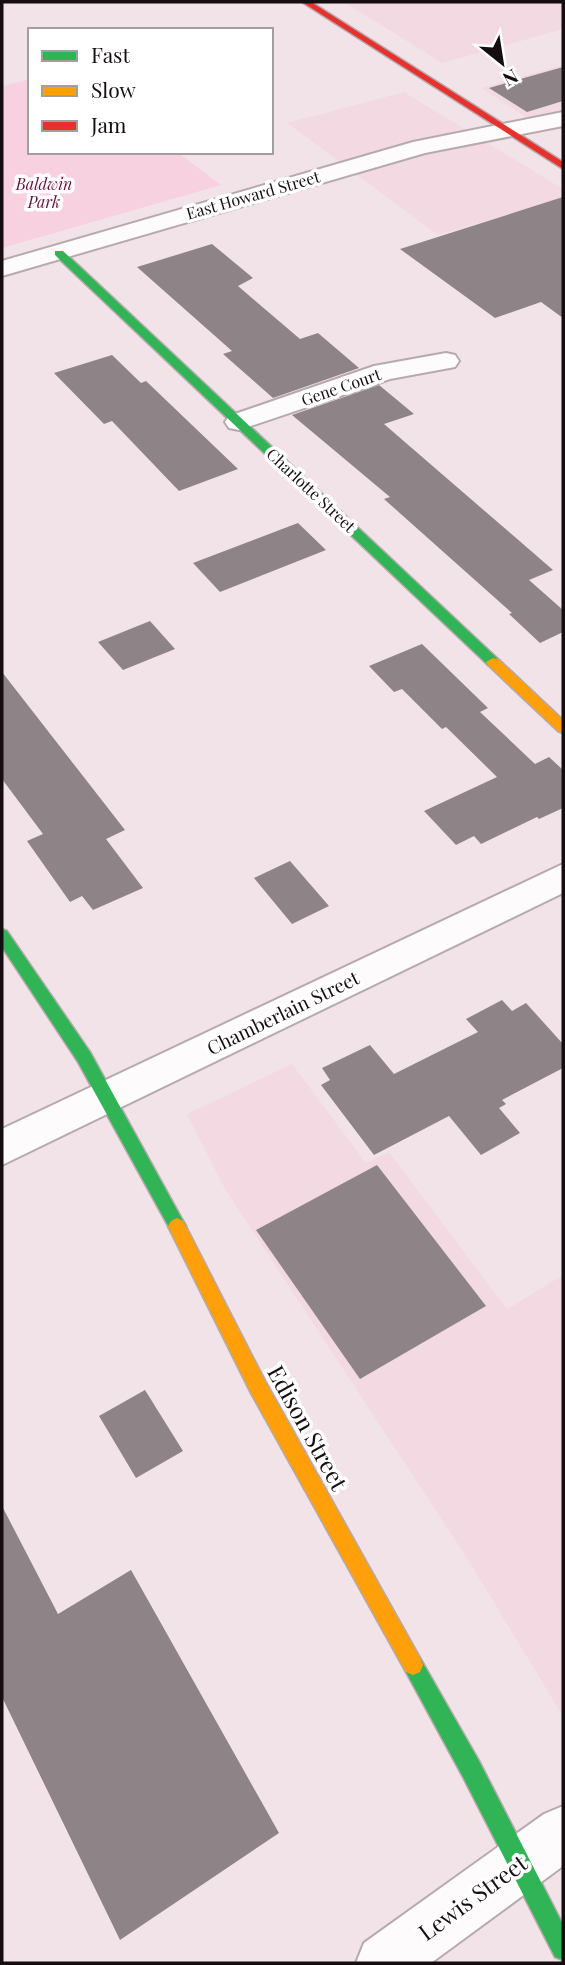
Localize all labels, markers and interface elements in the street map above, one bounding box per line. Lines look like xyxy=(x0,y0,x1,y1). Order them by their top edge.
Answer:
legend xyxy=(28,28,273,154)
north arrow xyxy=(467,28,537,98)
text: Fast xyxy=(91,40,130,68)
text: N xyxy=(498,64,523,93)
text: Slow xyxy=(91,75,136,103)
text: Jam xyxy=(90,110,127,138)
street label: East Howard Street xyxy=(184,165,322,224)
park label: Baldwin Park xyxy=(15,173,72,212)
street label: Gene Court xyxy=(298,363,384,410)
street label: Charlotte Street xyxy=(262,443,360,536)
street label: Chamberlain Street xyxy=(202,964,363,1060)
street label: Edison Street xyxy=(261,1359,356,1496)
street label: Lewis Street xyxy=(412,1846,533,1947)

